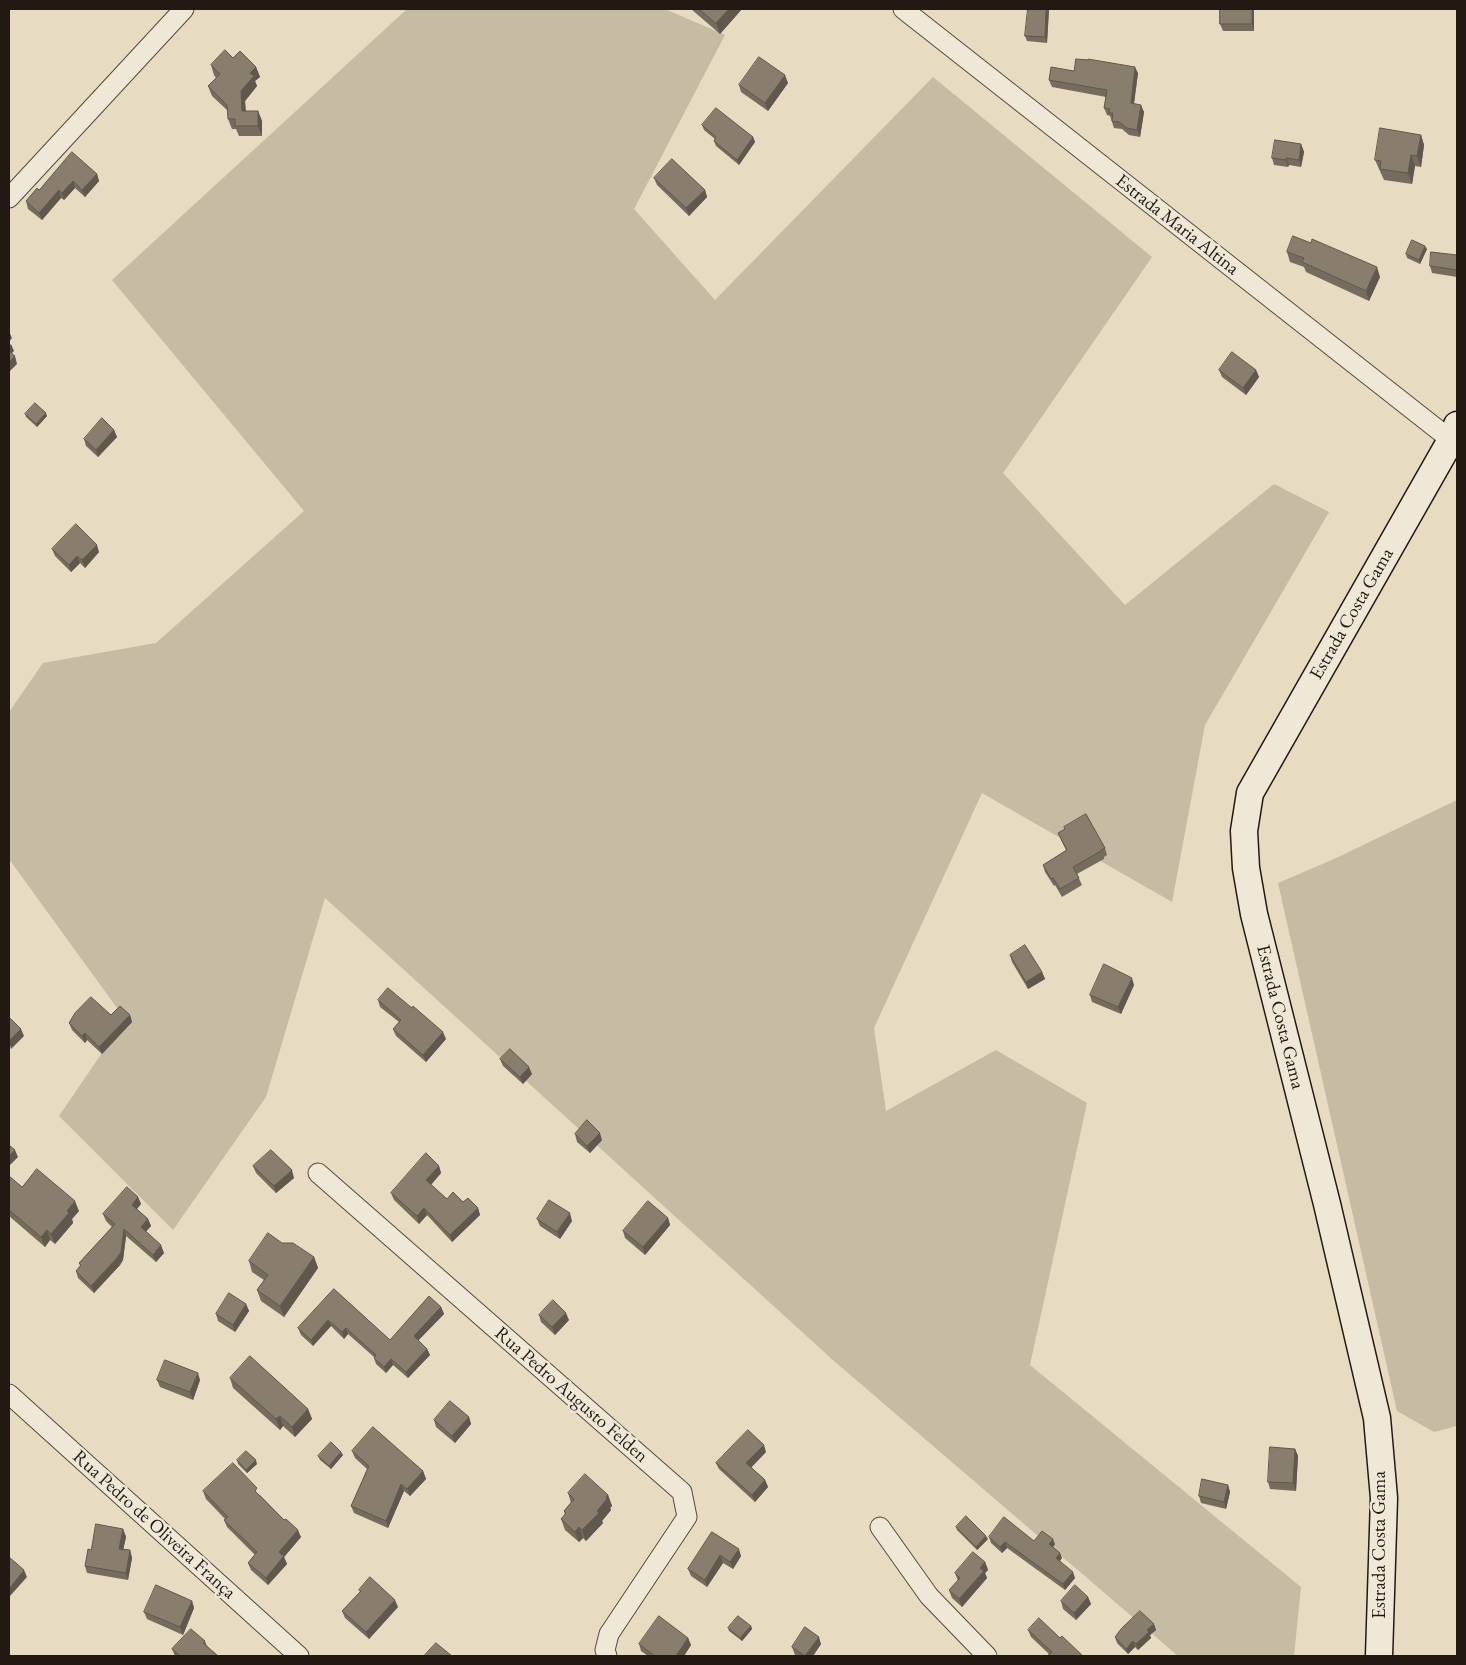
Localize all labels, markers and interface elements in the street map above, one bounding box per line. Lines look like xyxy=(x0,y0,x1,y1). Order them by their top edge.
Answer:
street label: Estrada Maria Altina xyxy=(1111,170,1243,280)
street label: Estrada Costa Gama xyxy=(1305,544,1399,684)
street label: Estrada Costa Gama xyxy=(1251,942,1309,1092)
street label: Rua Pedro Augusto Felden xyxy=(490,1322,652,1468)
street label: Rua Pedro de Oliveira França xyxy=(68,1446,240,1604)
street label: Estrada Costa Gama xyxy=(1369,1471,1391,1619)

